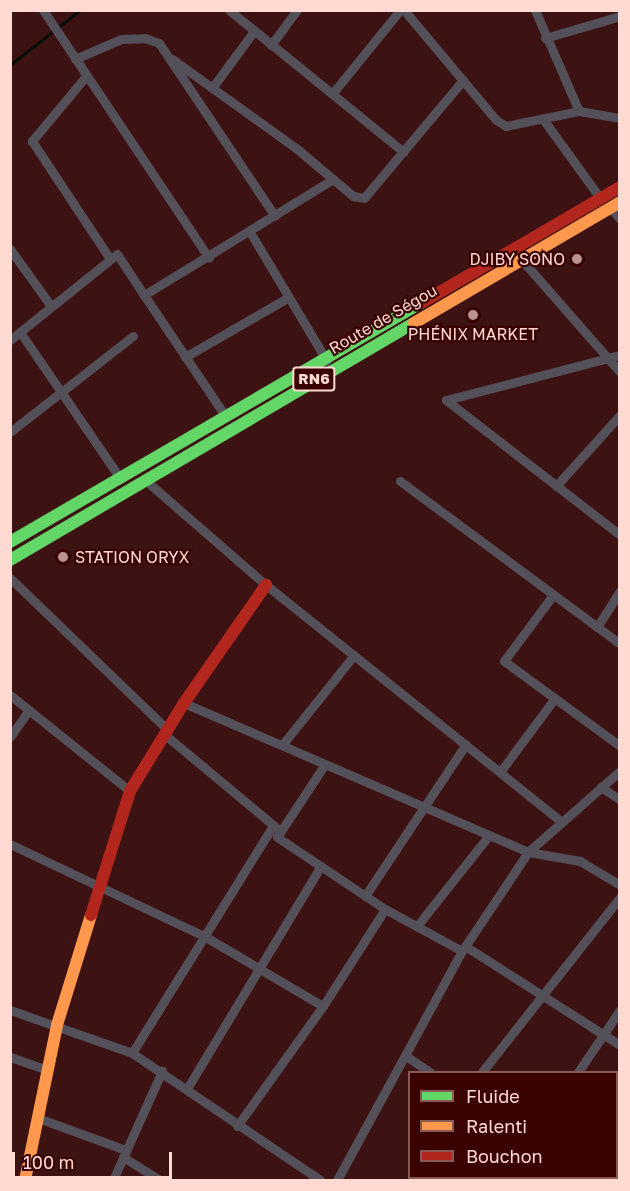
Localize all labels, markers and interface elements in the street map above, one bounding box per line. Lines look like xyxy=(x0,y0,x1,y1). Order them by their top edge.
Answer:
place label: DJIBY SONO xyxy=(469,249,565,269)
marker: DJIBY SONO xyxy=(570,252,584,266)
street label: Route de Ségou xyxy=(326,280,440,358)
marker: PHÉNIX MARKET xyxy=(466,308,480,322)
place label: PHÉNIX MARKET xyxy=(408,324,538,344)
road number: RN6 xyxy=(292,367,336,391)
place label: STATION ORYX xyxy=(75,547,189,567)
marker: STATION ORYX xyxy=(56,550,70,564)
legend xyxy=(408,1071,618,1179)
text: Fluide xyxy=(466,1085,520,1107)
text: Ralenti xyxy=(466,1115,527,1137)
scale bar xyxy=(15,1140,176,1178)
text: Bouchon xyxy=(466,1145,543,1167)
text: 100 m xyxy=(23,1151,74,1173)

